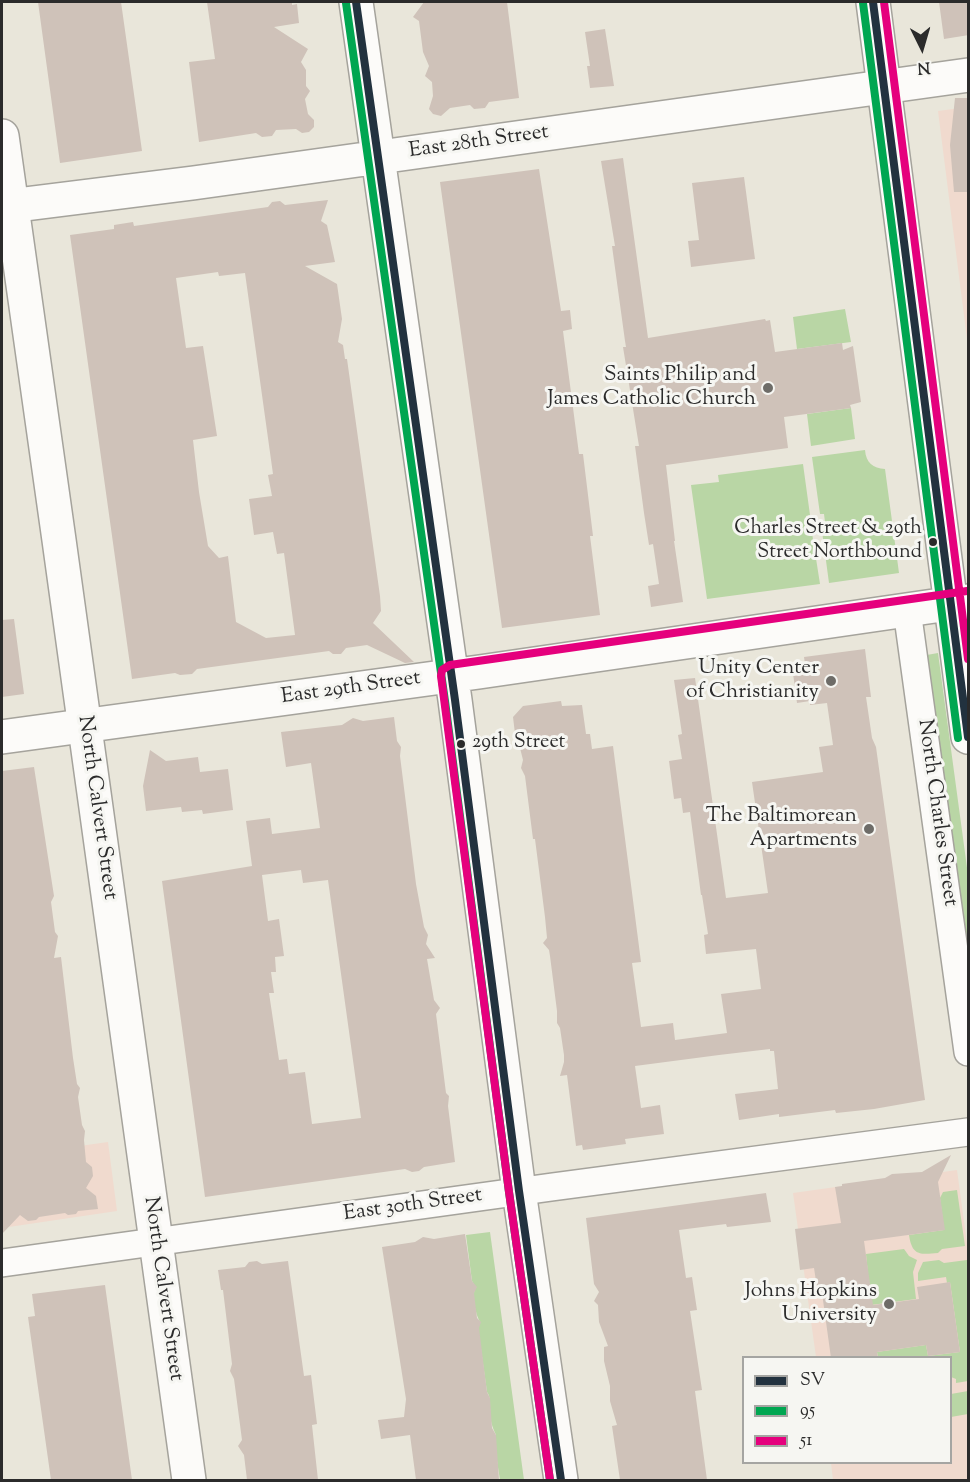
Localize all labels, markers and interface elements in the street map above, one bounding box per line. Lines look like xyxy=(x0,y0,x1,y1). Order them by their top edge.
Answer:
north arrow xyxy=(892,18,952,78)
text: N xyxy=(916,54,931,78)
street label: East 28th Street xyxy=(408,121,550,165)
place label: Saints Philip and James Catholic Church xyxy=(547,363,756,413)
marker: Saints Philip and James Catholic Church xyxy=(761,381,775,395)
place label: Charles Street & 29th Street Northbound xyxy=(734,518,922,565)
marker: Charles Street & 29th Street Northbound xyxy=(927,536,939,548)
place label: Unity Center of Christianity xyxy=(686,656,819,706)
street label: East 29th Street xyxy=(280,667,422,711)
marker: Unity Center of Christianity xyxy=(824,674,838,688)
street label: North Calvert Street xyxy=(71,714,121,902)
street label: North Charles Street xyxy=(910,718,962,908)
place label: 29th Street xyxy=(472,732,565,756)
marker: 29th Street xyxy=(455,738,467,750)
place label: The Baltimorean Apartments xyxy=(706,804,857,854)
marker: The Baltimorean Apartments xyxy=(862,822,876,836)
street label: East 30th Street xyxy=(342,1184,484,1228)
street label: North Calvert Street xyxy=(137,1195,187,1383)
place label: Johns Hopkins University xyxy=(745,1279,877,1329)
marker: Johns Hopkins University xyxy=(882,1297,896,1311)
legend xyxy=(742,1356,952,1464)
text: SV xyxy=(800,1368,825,1394)
text: 95 xyxy=(800,1398,815,1424)
text: 51 xyxy=(800,1428,812,1454)

